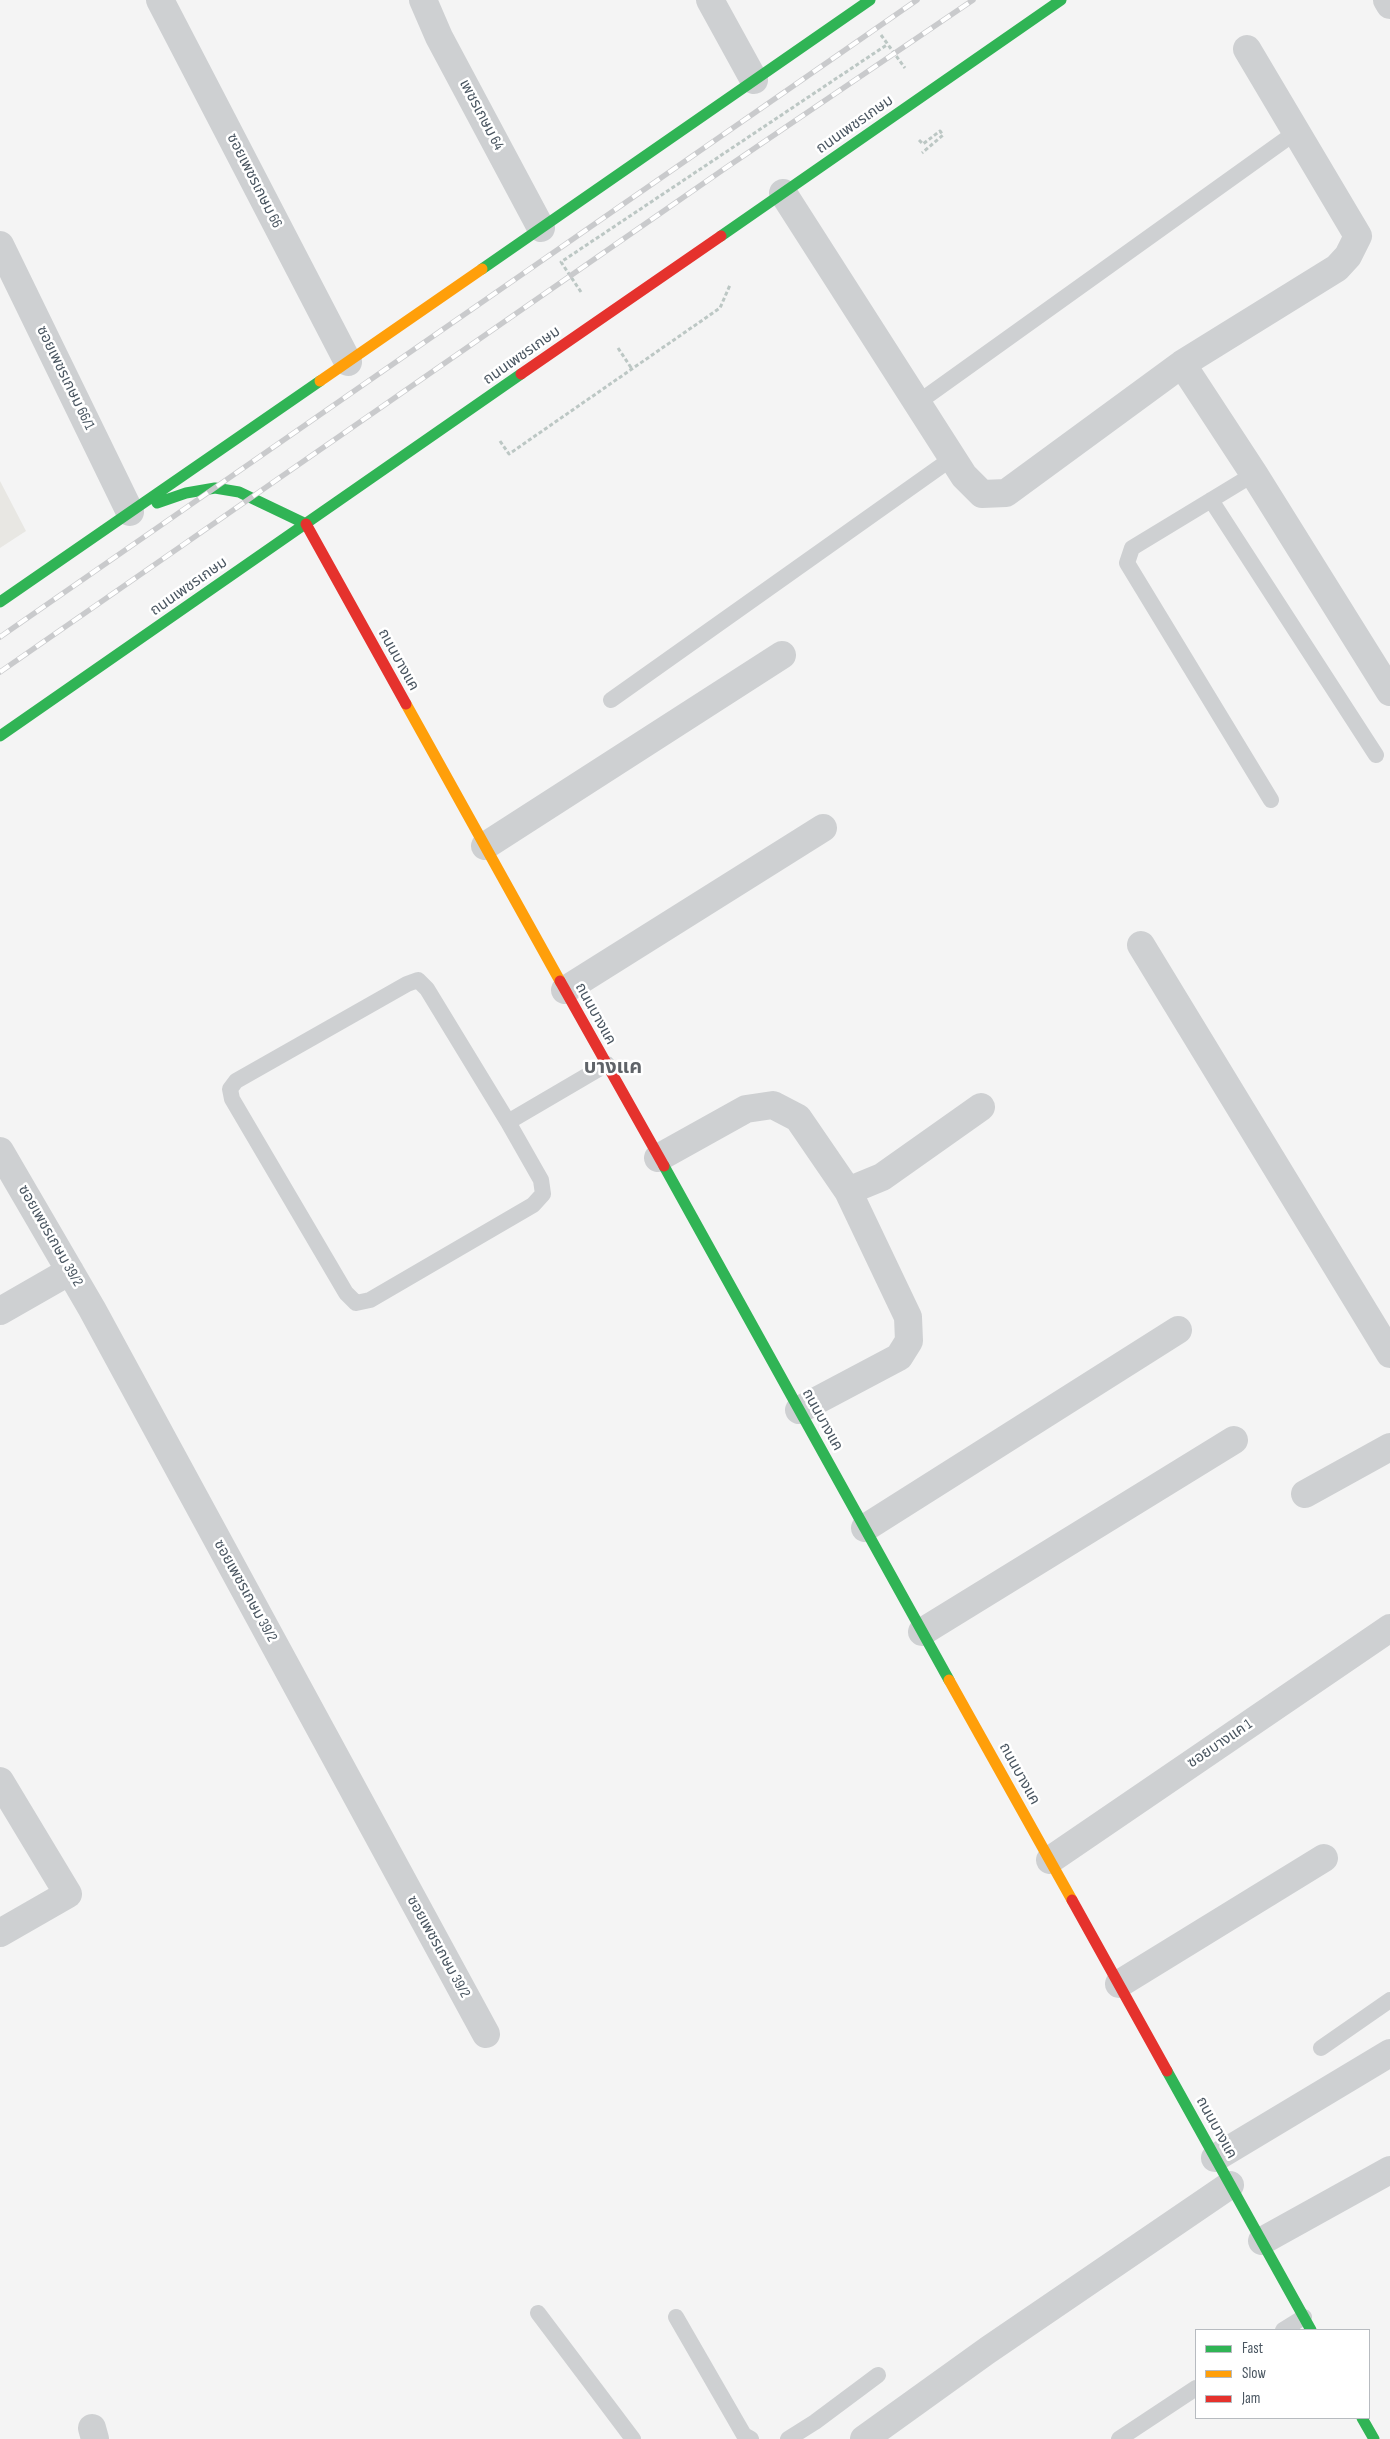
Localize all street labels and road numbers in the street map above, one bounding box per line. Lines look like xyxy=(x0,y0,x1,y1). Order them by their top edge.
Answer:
street label: เพชรเกษม 64 xyxy=(455,76,507,154)
street label: ถนนเพชรเกษม xyxy=(813,92,897,158)
street label: ซอยเพชรเกษม 66 xyxy=(222,131,286,231)
street label: ซอยเพชรเกษม 66/1 xyxy=(32,323,98,433)
street label: ถนนเพชรเกษม xyxy=(480,323,564,389)
street label: ถนนเพชรเกษม xyxy=(147,554,231,620)
street label: ถนนบางแค xyxy=(374,626,422,694)
street label: ถนนบางแค xyxy=(571,980,619,1048)
street label: ซอยเพชรเกษม 39/2 xyxy=(14,1182,86,1290)
street label: ถนนบางแค xyxy=(798,1386,846,1454)
street label: ซอยเพชรเกษม 39/2 xyxy=(209,1537,281,1645)
street label: ซอยบางแค 1 xyxy=(1184,1716,1256,1772)
street label: ถนนบางแค xyxy=(995,1740,1043,1808)
street label: ซอยเพชรเกษม 39/2 xyxy=(402,1893,474,2001)
street label: ถนนบางแค xyxy=(1192,2094,1240,2162)

